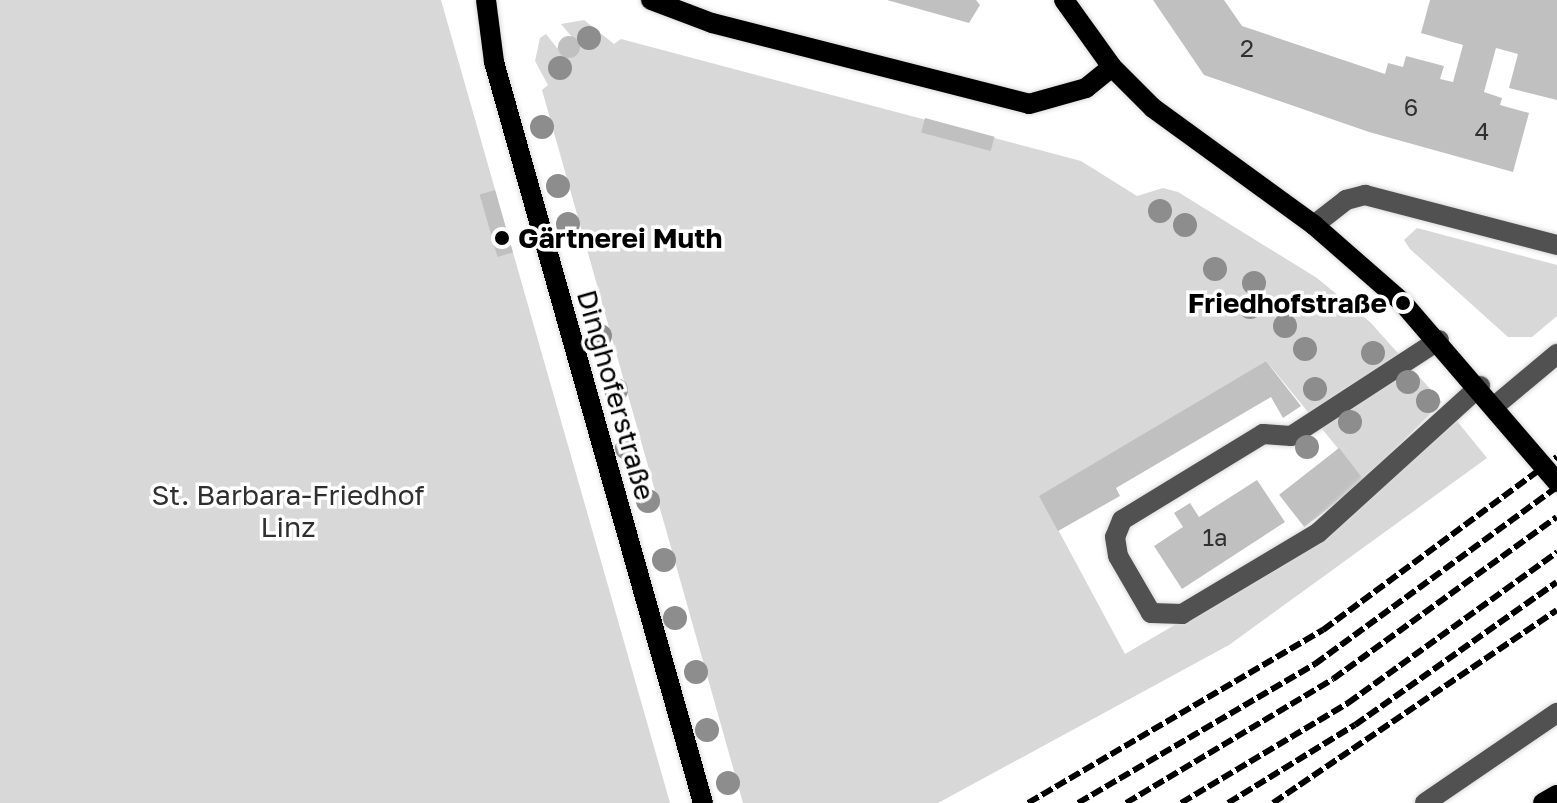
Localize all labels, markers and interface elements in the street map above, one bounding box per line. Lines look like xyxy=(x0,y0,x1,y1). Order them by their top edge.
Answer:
house number: 2 xyxy=(1240,34,1254,62)
house number: 6 xyxy=(1404,93,1418,121)
house number: 4 xyxy=(1475,117,1489,145)
place label: Gärtnerei Muth xyxy=(518,221,722,255)
marker: Gärtnerei Muth xyxy=(493,229,511,247)
street label: Dinghoferstraße xyxy=(570,286,662,504)
place label: Friedhofstraße xyxy=(1188,286,1387,320)
marker: Friedhofstraße xyxy=(1394,294,1412,312)
park label: St. Barbara-Friedhof Linz xyxy=(152,478,424,544)
house number: 1a xyxy=(1202,523,1228,551)

